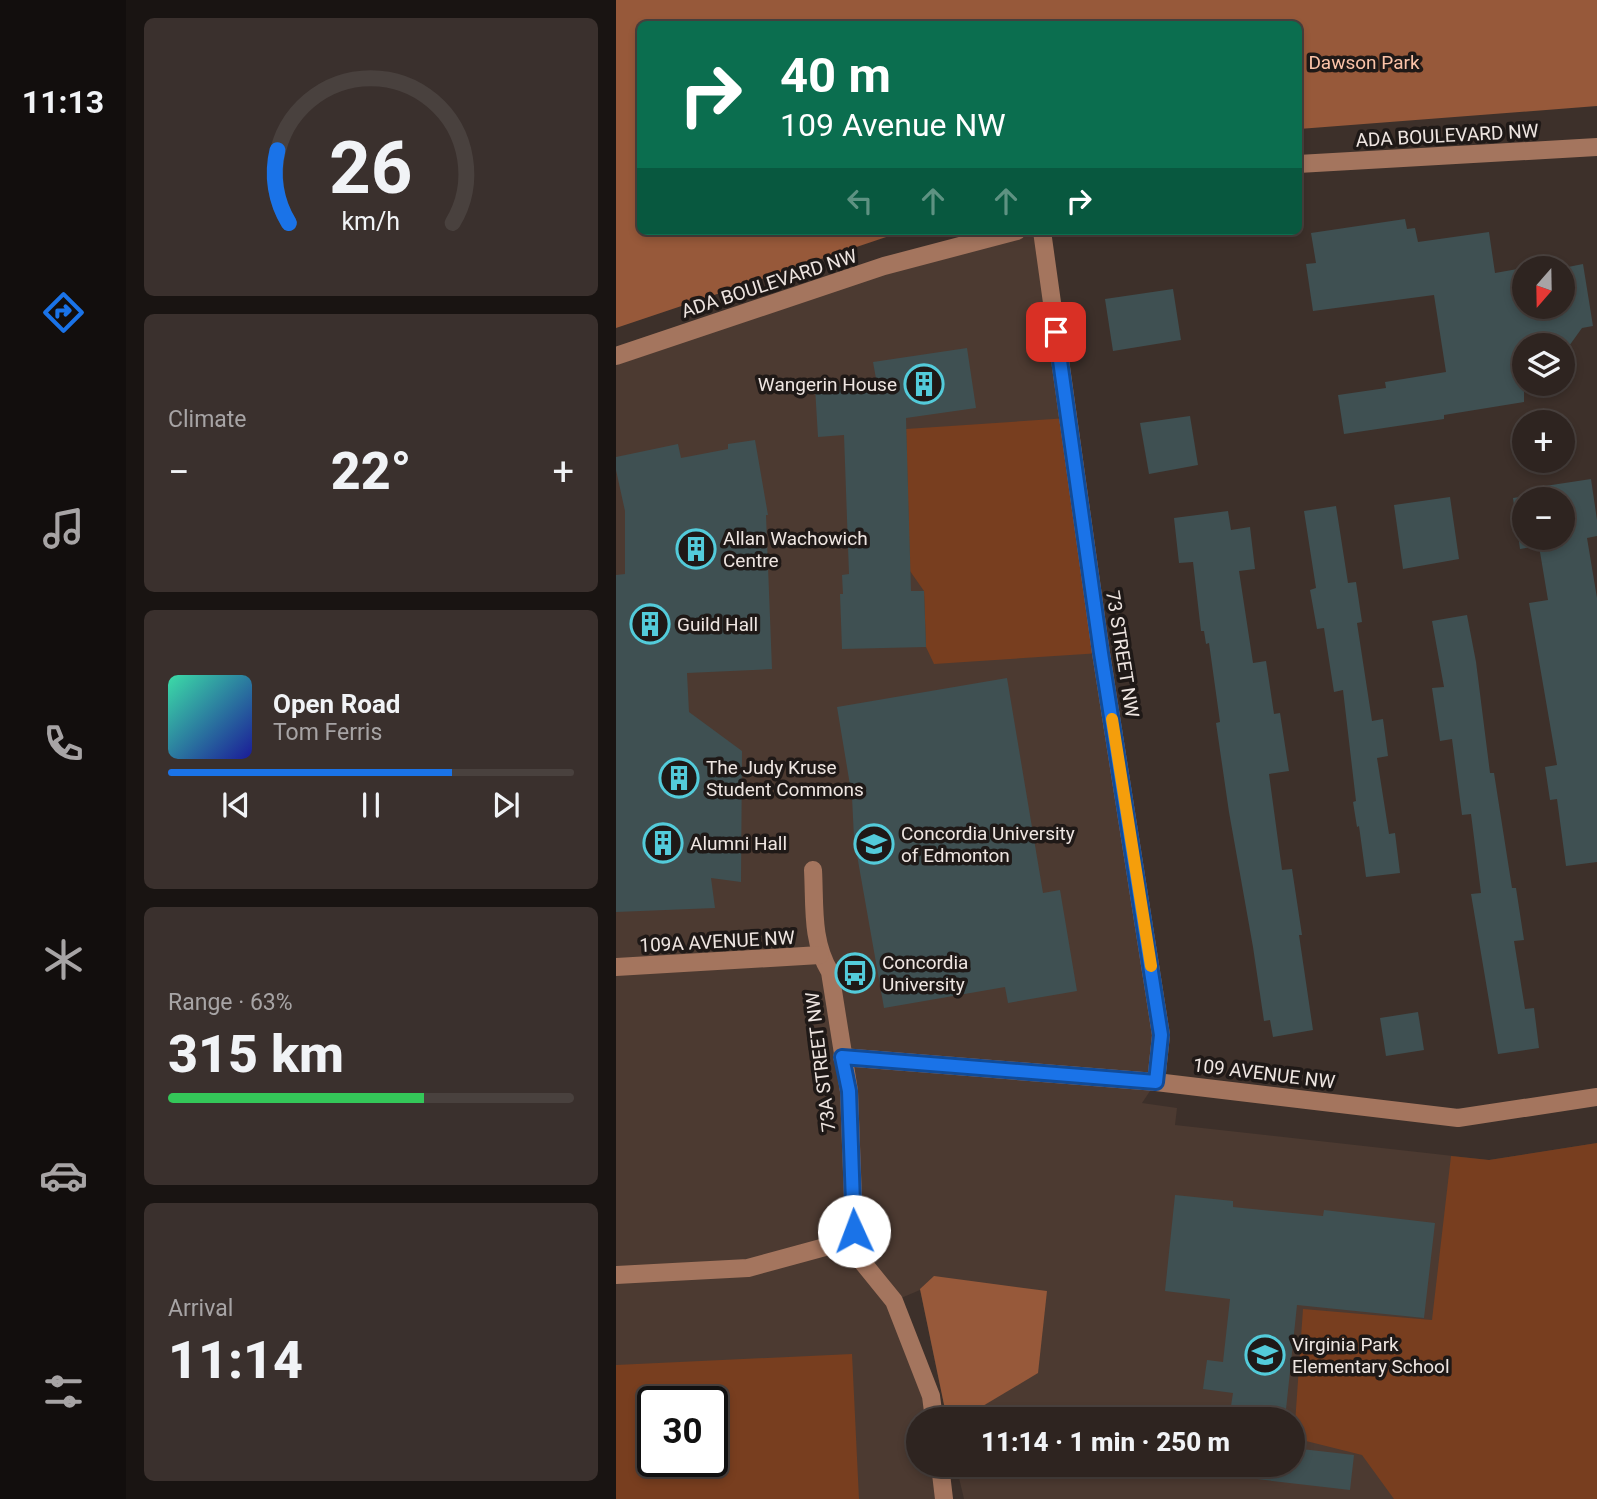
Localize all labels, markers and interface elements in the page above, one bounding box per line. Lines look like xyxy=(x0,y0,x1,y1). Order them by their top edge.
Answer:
text: 40 m xyxy=(780,47,891,104)
icon: right xyxy=(665,49,756,140)
park label: Dawson Park xyxy=(1308,51,1420,74)
text: 11:13 xyxy=(22,83,104,121)
text: 109 Avenue NW xyxy=(780,106,1006,144)
street label: ADA BOULEVARD NW xyxy=(1355,119,1539,152)
text: 26 xyxy=(329,125,413,211)
icon: left xyxy=(841,182,879,220)
icon: ahead xyxy=(914,182,952,220)
icon: ahead xyxy=(987,182,1025,220)
icon: right xyxy=(1060,182,1098,220)
text: km/h xyxy=(342,207,400,236)
street label: ADA BOULEVARD NW xyxy=(679,244,860,323)
north arrow xyxy=(1512,256,1575,318)
map controls xyxy=(1512,256,1575,550)
icon: directions xyxy=(39,288,88,337)
pin xyxy=(1026,302,1086,362)
icon: arrive xyxy=(1037,313,1075,351)
button: layers xyxy=(1512,333,1575,396)
building icon: Wangerin House xyxy=(903,363,945,405)
place label: Wangerin House xyxy=(758,373,897,396)
text: Climate xyxy=(168,406,247,433)
button: + xyxy=(1512,410,1575,473)
text: 22° xyxy=(331,441,411,502)
text: − xyxy=(168,450,190,494)
text: + xyxy=(552,450,574,494)
button: − xyxy=(1512,487,1575,550)
icon: music xyxy=(39,504,88,553)
place label: Allan Wachowich Centre xyxy=(723,527,868,572)
building icon: Allan Wachowich Centre xyxy=(675,528,717,570)
street label: 73 STREET NW xyxy=(1101,589,1144,719)
building icon: Guild Hall xyxy=(629,603,671,645)
place label: Guild Hall xyxy=(677,613,758,636)
text: Open Road xyxy=(273,689,401,719)
icon: phone xyxy=(39,719,88,768)
text: Tom Ferris xyxy=(273,719,382,746)
place label: The Judy Kruse Student Commons xyxy=(706,756,864,801)
building icon: The Judy Kruse Student Commons xyxy=(658,757,700,799)
icon: previous xyxy=(217,786,255,824)
icon: pause xyxy=(352,786,390,824)
icon: next xyxy=(487,786,525,824)
building icon: Alumni Hall xyxy=(642,822,684,864)
place label: Concordia University of Edmonton xyxy=(901,822,1075,867)
school or university icon: Concordia University of Edmonton xyxy=(853,823,895,865)
place label: Alumni Hall xyxy=(690,832,787,855)
street label: 109A AVENUE NW xyxy=(639,926,795,957)
icon: climate xyxy=(39,935,88,984)
place label: Concordia University xyxy=(882,951,968,996)
bus stop icon: Concordia University xyxy=(834,952,876,994)
text: Range · 63% xyxy=(168,989,293,1016)
street label: 73A STREET NW xyxy=(800,991,840,1133)
text: 315 km xyxy=(168,1024,344,1085)
street label: 109 AVENUE NW xyxy=(1192,1053,1336,1094)
icon: car xyxy=(39,1151,88,1200)
position arrow xyxy=(817,1194,891,1268)
text: Arrival xyxy=(168,1295,233,1322)
text: 11:14 xyxy=(168,1330,303,1391)
place label: Virginia Park Elementary School xyxy=(1292,1333,1450,1378)
school or university icon: Virginia Park Elementary School xyxy=(1244,1334,1286,1376)
icon: filters xyxy=(39,1367,88,1416)
speed limit sign: 30 xyxy=(637,1386,728,1477)
text: 11:14 · 1 min · 250 m xyxy=(981,1427,1230,1457)

